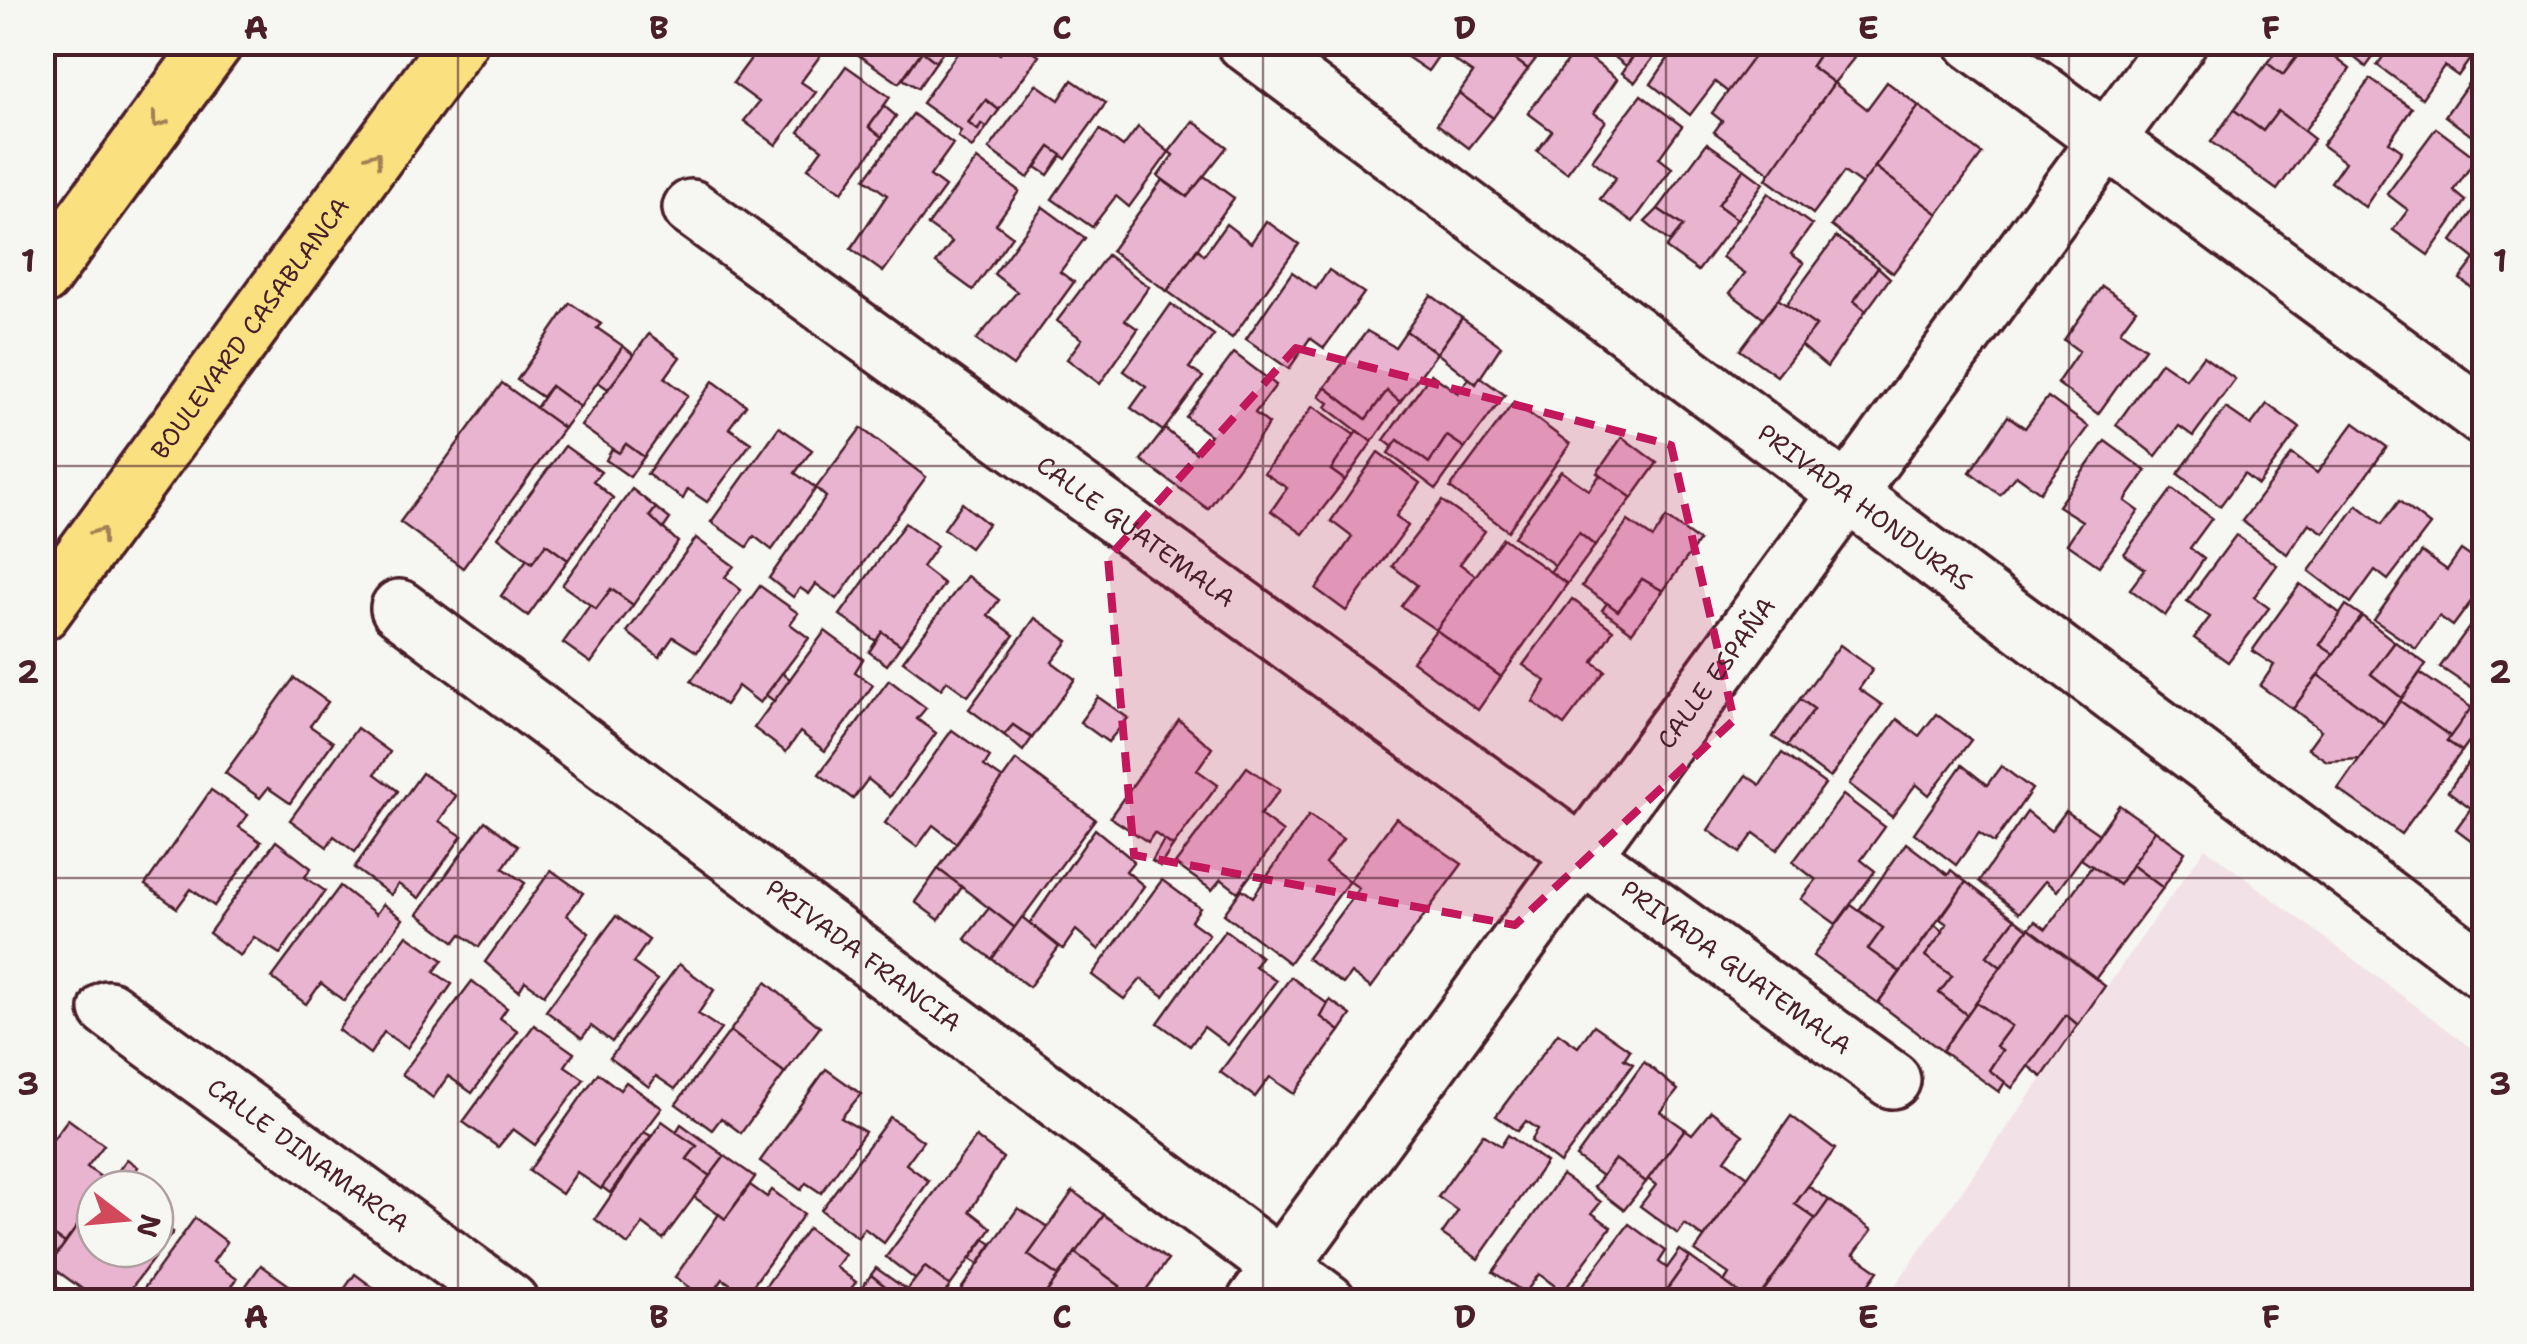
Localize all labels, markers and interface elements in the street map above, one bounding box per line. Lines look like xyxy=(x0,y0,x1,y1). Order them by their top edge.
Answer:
text: A xyxy=(244,6,268,49)
text: B xyxy=(649,6,669,49)
text: C xyxy=(1052,6,1072,49)
text: D xyxy=(1454,6,1476,49)
text: E xyxy=(1857,6,1879,49)
text: F xyxy=(2262,6,2280,49)
one-way arrow xyxy=(152,110,169,128)
one-way arrow xyxy=(363,151,380,169)
street label: BOULEVARD CASABLANCA xyxy=(143,190,357,466)
text: 1 xyxy=(21,239,35,282)
text: 1 xyxy=(2493,239,2507,282)
street label: PRIVADA HONDURAS xyxy=(1751,415,1979,598)
street label: CALLE GUATEMALA xyxy=(1030,447,1242,615)
one-way arrow xyxy=(88,526,106,545)
street label: CALLE ESPAÑA xyxy=(1649,590,1783,756)
text: 2 xyxy=(17,650,39,693)
text: 2 xyxy=(2489,650,2511,693)
street label: PRIVADA FRANCIA xyxy=(759,871,968,1039)
street label: PRIVADA GUATEMALA xyxy=(1614,872,1859,1062)
text: 3 xyxy=(17,1062,39,1105)
text: 3 xyxy=(2489,1062,2511,1105)
street label: CALLE DINAMARCA xyxy=(201,1070,416,1240)
north arrow xyxy=(75,1169,175,1269)
text: N xyxy=(128,1210,170,1242)
text: A xyxy=(244,1295,268,1338)
text: B xyxy=(649,1295,669,1338)
text: C xyxy=(1052,1295,1072,1338)
text: D xyxy=(1454,1295,1476,1338)
text: E xyxy=(1857,1295,1879,1338)
text: F xyxy=(2262,1295,2280,1338)

